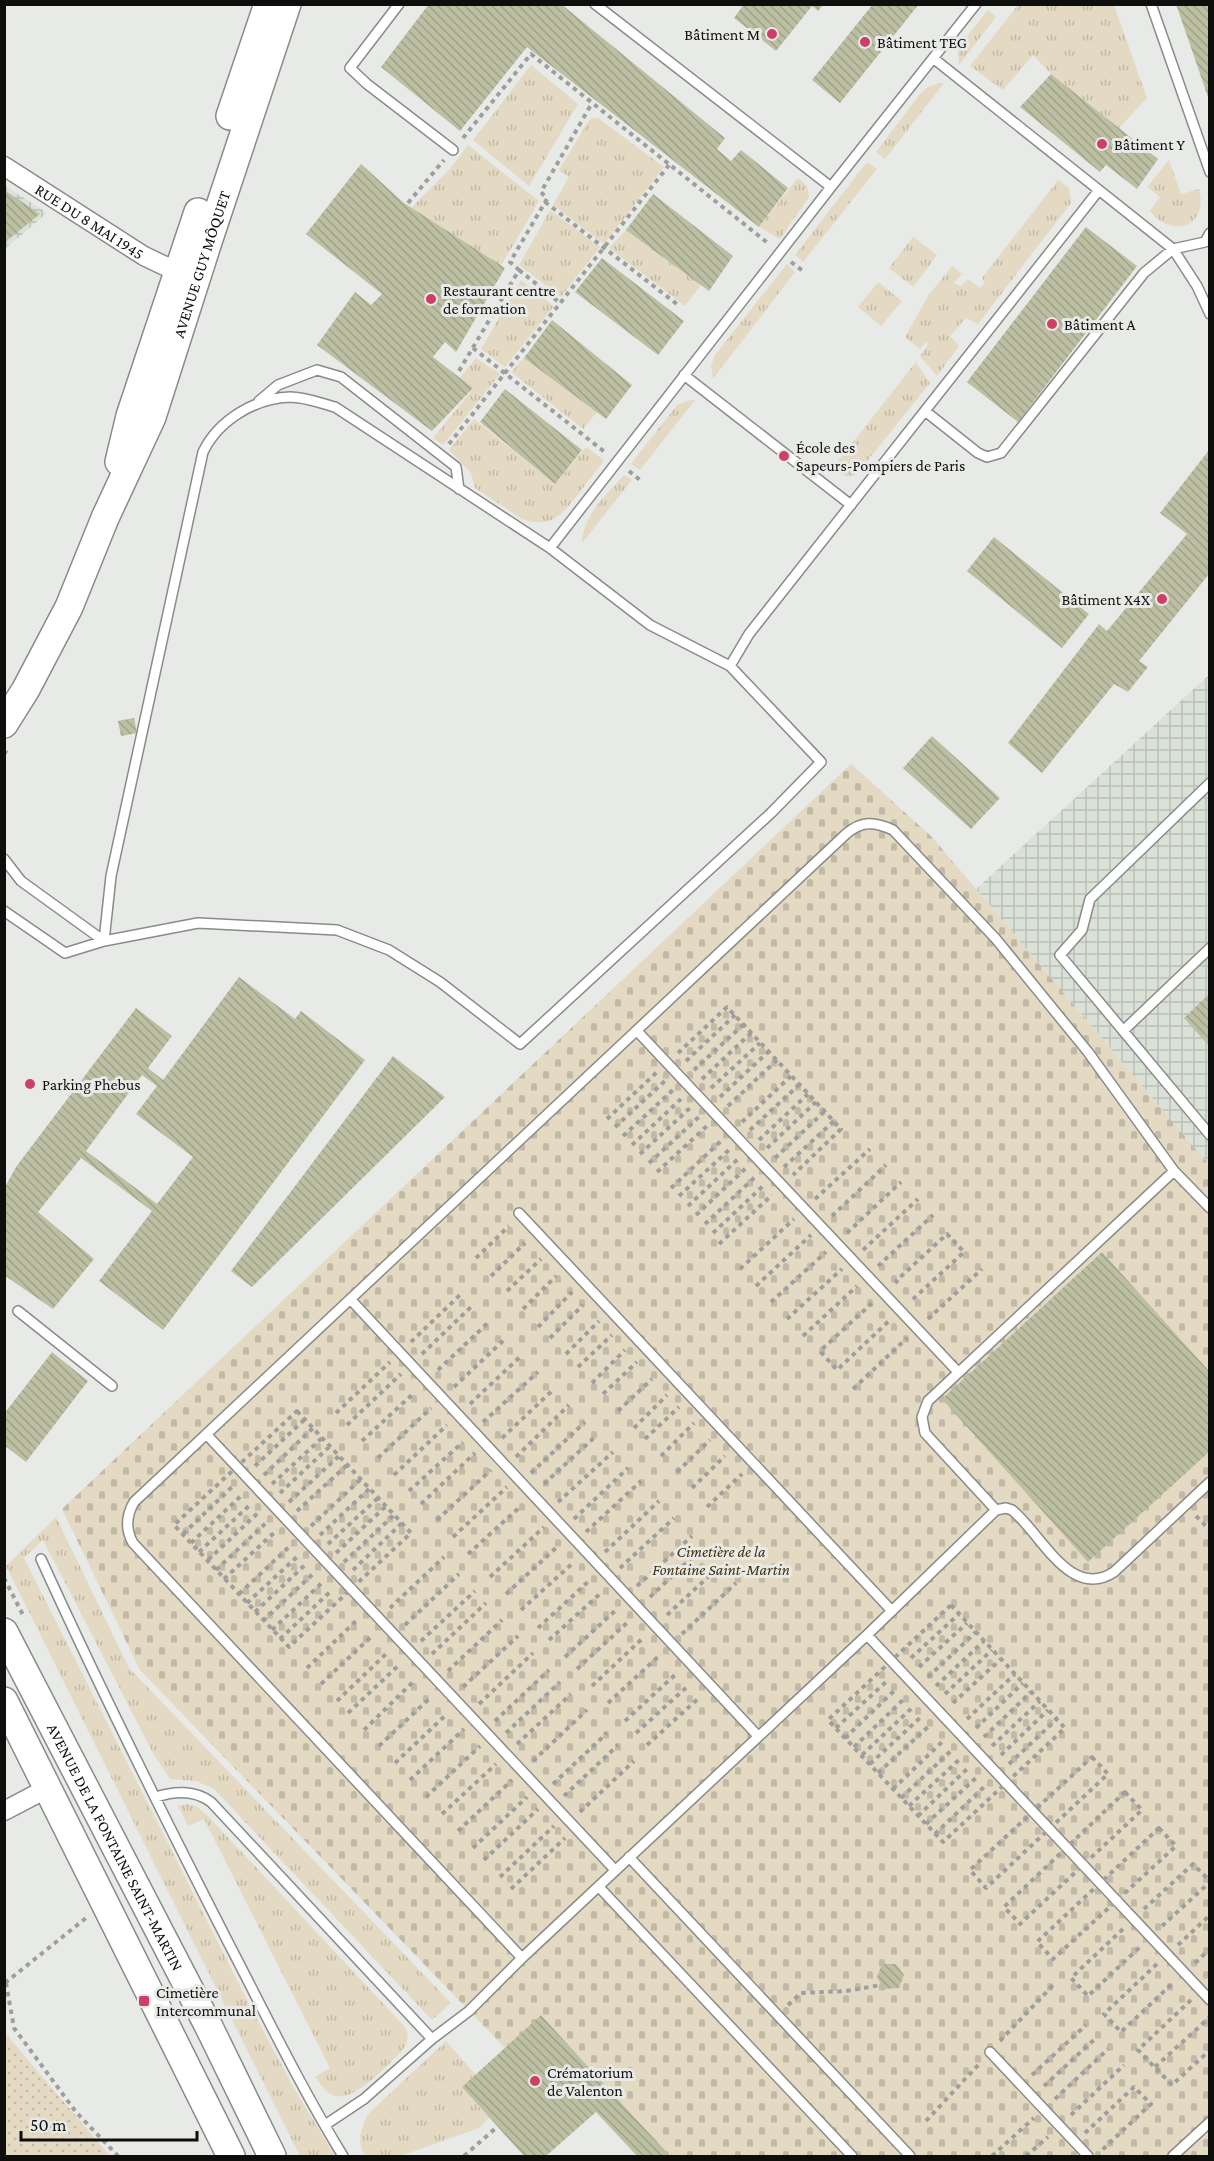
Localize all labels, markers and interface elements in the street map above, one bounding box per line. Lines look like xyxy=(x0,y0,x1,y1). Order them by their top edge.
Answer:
place label: Bâtiment M xyxy=(684,26,760,43)
marker: Bâtiment M xyxy=(765,27,779,41)
place label: Bâtiment TEG xyxy=(877,34,967,51)
marker: Bâtiment TEG xyxy=(858,35,872,49)
place label: Bâtiment Y xyxy=(1114,136,1185,153)
marker: Bâtiment Y xyxy=(1095,137,1109,151)
street label: RUE DU 8 MAI 1945 xyxy=(32,181,147,263)
street label: AVENUE GUY MÔQUET xyxy=(170,188,234,340)
place label: Restaurant centre de formation xyxy=(443,282,556,317)
marker: Restaurant centre de formation xyxy=(424,292,438,306)
place label: Bâtiment A xyxy=(1064,316,1136,333)
marker: Bâtiment A xyxy=(1045,317,1059,331)
place label: École des Sapeurs-Pompiers de Paris xyxy=(796,439,965,475)
marker: École des Sapeurs-Pompiers de Paris xyxy=(777,449,791,463)
place label: Bâtiment X4X xyxy=(1062,591,1151,608)
marker: Bâtiment X4X xyxy=(1155,592,1169,606)
place label: Parking Phebus xyxy=(42,1076,141,1094)
marker: Parking Phebus xyxy=(23,1077,37,1091)
park label: Cimetière de la Fontaine Saint-Martin xyxy=(652,1543,790,1578)
street label: AVENUE DE LA FONTAINE SAINT-MARTIN xyxy=(44,1721,186,1974)
place label: Cimetière Intercommunal xyxy=(156,1984,256,2019)
marker: Cimetière Intercommunal xyxy=(137,1994,151,2008)
place label: Crématorium de Valenton xyxy=(547,2064,634,2099)
marker: Crématorium de Valenton xyxy=(528,2074,542,2088)
scale bar xyxy=(21,2104,196,2142)
text: 50 m xyxy=(30,2115,67,2135)

